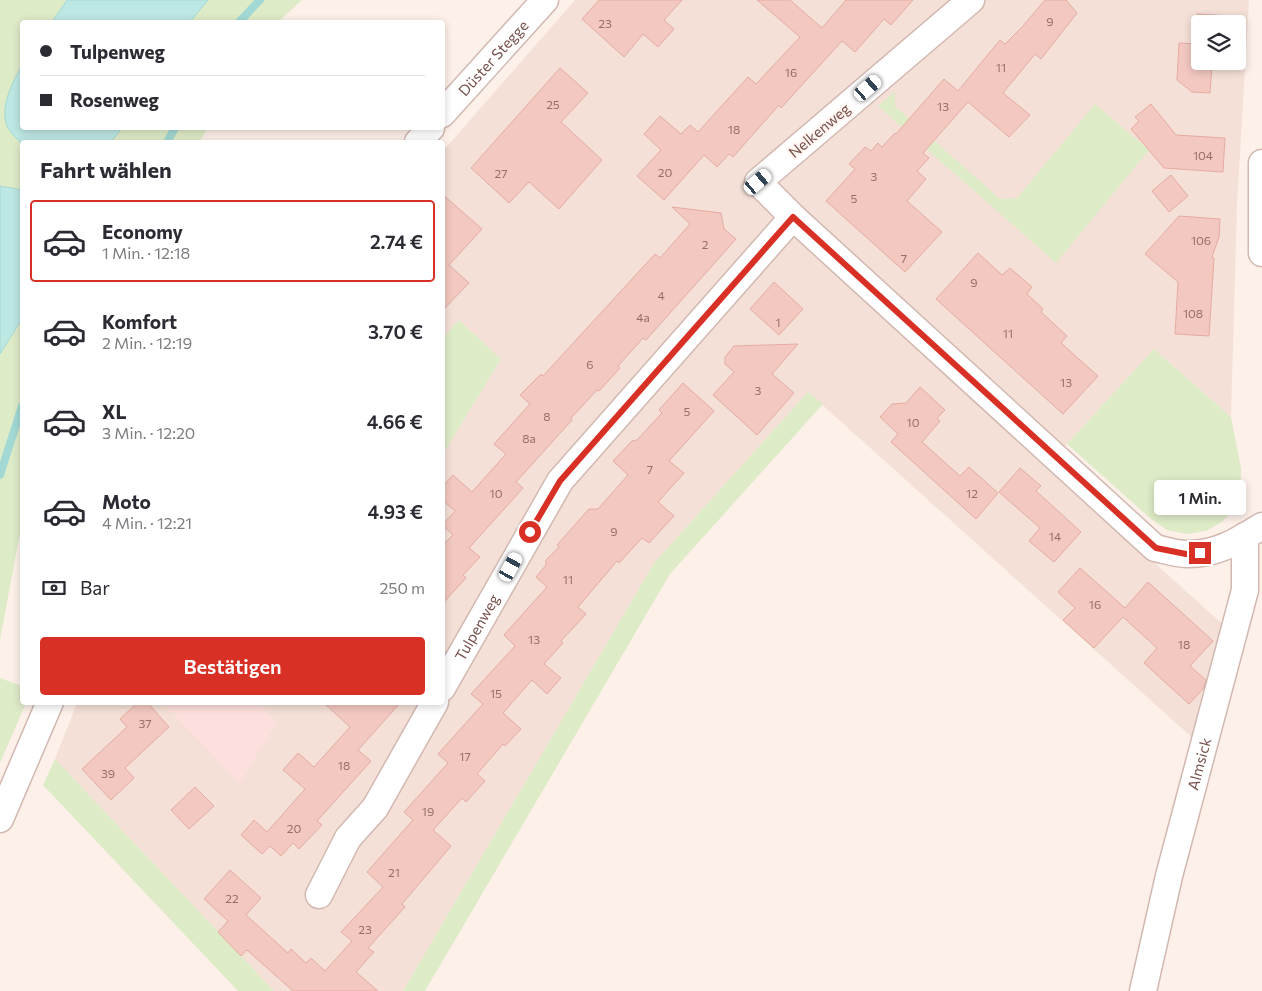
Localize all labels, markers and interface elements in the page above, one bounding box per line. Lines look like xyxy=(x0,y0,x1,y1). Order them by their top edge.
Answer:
house number: 9 xyxy=(1046,14,1054,28)
map controls xyxy=(1191,15,1246,70)
button: layers xyxy=(1191,15,1246,70)
street label: Düster Stegge xyxy=(454,16,532,99)
house number: 23 xyxy=(598,16,612,30)
text: Tulpenweg xyxy=(70,40,165,63)
house number: 11 xyxy=(996,60,1006,74)
house number: 16 xyxy=(785,65,797,79)
car xyxy=(851,72,884,104)
text: Rosenweg xyxy=(70,88,159,111)
house number: 25 xyxy=(546,97,560,111)
street label: Nelkenweg xyxy=(785,99,853,161)
house number: 13 xyxy=(937,99,949,113)
house number: 18 xyxy=(728,122,740,136)
house number: 104 xyxy=(1193,148,1213,162)
text: Fahrt wählen xyxy=(40,156,172,183)
house number: 20 xyxy=(658,165,672,179)
house number: 27 xyxy=(495,166,507,180)
car xyxy=(741,167,774,197)
house number: 3 xyxy=(871,169,878,183)
house number: 5 xyxy=(851,191,858,205)
icon: car xyxy=(42,219,87,264)
text: Economy xyxy=(102,220,183,243)
text: 2.74 € xyxy=(370,230,423,253)
house number: 106 xyxy=(1191,233,1211,247)
house number: 2 xyxy=(702,237,709,251)
text: 1 Min. · 12:18 xyxy=(102,243,190,262)
house number: 7 xyxy=(901,251,907,265)
house number: 9 xyxy=(970,275,978,289)
house number: 4 xyxy=(657,288,665,302)
house number: 108 xyxy=(1183,306,1203,320)
icon: car xyxy=(42,309,87,354)
text: Komfort xyxy=(102,310,177,333)
house number: 4a xyxy=(636,310,650,324)
house number: 1 xyxy=(775,315,781,329)
text: 3.70 € xyxy=(368,320,423,343)
house number: 11 xyxy=(1003,326,1013,340)
text: 2 Min. · 12:19 xyxy=(102,333,192,352)
house number: 6 xyxy=(586,357,594,371)
house number: 13 xyxy=(1060,375,1072,389)
house number: 3 xyxy=(755,383,762,397)
icon: car xyxy=(42,399,87,444)
text: XL xyxy=(102,400,127,423)
house number: 5 xyxy=(684,404,691,418)
house number: 8 xyxy=(543,409,551,423)
text: 4.66 € xyxy=(367,410,423,433)
house number: 10 xyxy=(907,415,920,429)
text: 3 Min. · 12:20 xyxy=(102,423,195,442)
house number: 8a xyxy=(522,431,536,445)
house number: 7 xyxy=(647,462,653,476)
callout: 1 Min. xyxy=(1154,480,1246,516)
house number: 10 xyxy=(490,486,503,500)
house number: 12 xyxy=(966,486,978,500)
text: 1 Min. xyxy=(1178,488,1222,507)
icon: car xyxy=(42,489,87,534)
text: Moto xyxy=(102,490,151,513)
text: 4.93 € xyxy=(367,500,423,523)
text: 4 Min. · 12:21 xyxy=(102,513,192,532)
route start xyxy=(519,521,541,543)
house number: 9 xyxy=(610,524,618,538)
house number: 14 xyxy=(1049,529,1061,543)
route end xyxy=(1189,542,1211,564)
car xyxy=(497,550,524,584)
house number: 11 xyxy=(563,572,573,586)
icon: cash xyxy=(40,574,68,602)
text: Bar xyxy=(80,576,110,599)
text: 250 m xyxy=(379,578,425,597)
street label: Tulpenweg xyxy=(451,591,503,664)
house number: 16 xyxy=(1089,597,1101,611)
house number: 13 xyxy=(528,632,540,646)
button: Bestätigen xyxy=(40,637,425,695)
house number: 18 xyxy=(1178,637,1190,651)
house number: 15 xyxy=(490,686,502,700)
house number: 37 xyxy=(138,716,152,730)
street label: Almsick xyxy=(1183,736,1214,792)
house number: 17 xyxy=(459,749,471,763)
house number: 18 xyxy=(338,758,350,772)
house number: 39 xyxy=(101,766,115,780)
house number: 19 xyxy=(422,804,434,818)
house number: 20 xyxy=(287,821,301,835)
house number: 21 xyxy=(388,865,400,879)
house number: 22 xyxy=(225,891,239,905)
house number: 23 xyxy=(358,922,372,936)

